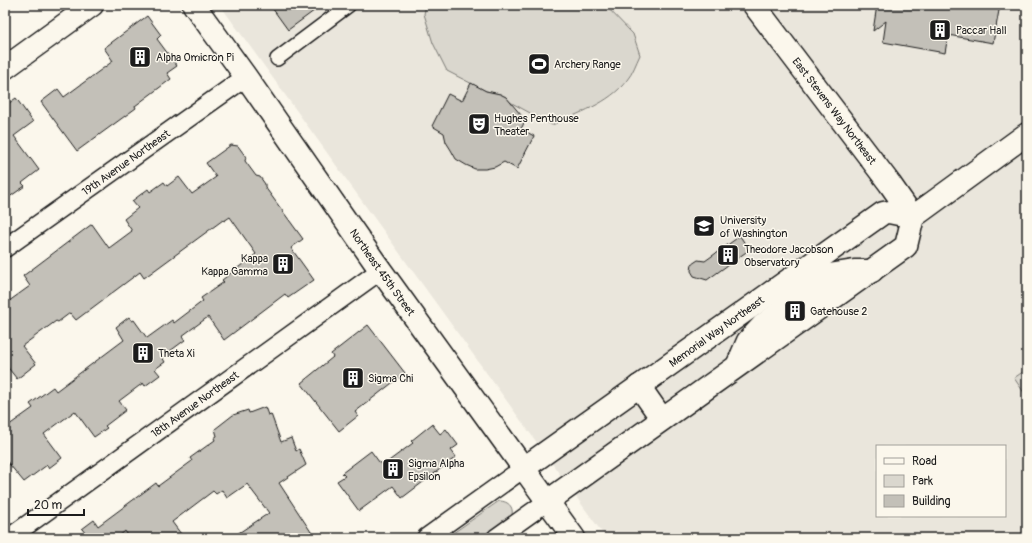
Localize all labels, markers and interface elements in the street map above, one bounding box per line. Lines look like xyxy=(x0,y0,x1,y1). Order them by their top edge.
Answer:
building icon: Paccar Hall xyxy=(927,17,953,43)
place label: Paccar Hall xyxy=(956,24,1007,37)
building icon: Alpha Omicron Pi xyxy=(127,44,153,70)
place label: Alpha Omicron Pi xyxy=(156,51,234,64)
sports icon: Archery Range xyxy=(526,51,552,77)
street label: East Stevens Way Northeast xyxy=(789,55,879,168)
place label: Archery Range xyxy=(554,58,621,71)
theatre icon: Hughes Penthouse Theater xyxy=(466,111,492,137)
place label: Hughes Penthouse Theater xyxy=(494,112,579,138)
street label: 19th Avenue Northeast xyxy=(79,127,173,198)
school or university icon: University of Washington xyxy=(691,213,717,239)
place label: University of Washington xyxy=(720,214,788,240)
street label: Northeast 45th Street xyxy=(347,227,418,319)
building icon: Theodore Jacobson Observatory xyxy=(715,242,741,268)
place label: Theodore Jacobson Observatory xyxy=(744,243,833,269)
building icon: Kappa Kappa Gamma xyxy=(270,251,296,277)
place label: Kappa Kappa Gamma xyxy=(201,252,268,278)
street label: Memorial Way Northeast xyxy=(667,293,767,370)
building icon: Gatehouse 2 xyxy=(782,298,808,324)
place label: Gatehouse 2 xyxy=(810,305,867,318)
building icon: Theta Xi xyxy=(130,340,156,366)
place label: Theta Xi xyxy=(158,347,195,360)
building icon: Sigma Chi xyxy=(340,365,366,391)
street label: 18th Avenue Northeast xyxy=(149,368,242,440)
place label: Sigma Chi xyxy=(368,372,413,385)
legend xyxy=(876,445,1006,517)
text: Road xyxy=(912,454,937,469)
building icon: Sigma Alpha Epsilon xyxy=(380,456,406,482)
place label: Sigma Alpha Epsilon xyxy=(408,457,464,483)
text: Park xyxy=(912,474,933,489)
scale bar xyxy=(28,491,84,517)
text: Building xyxy=(912,494,951,509)
text: 20 m xyxy=(34,498,63,513)

